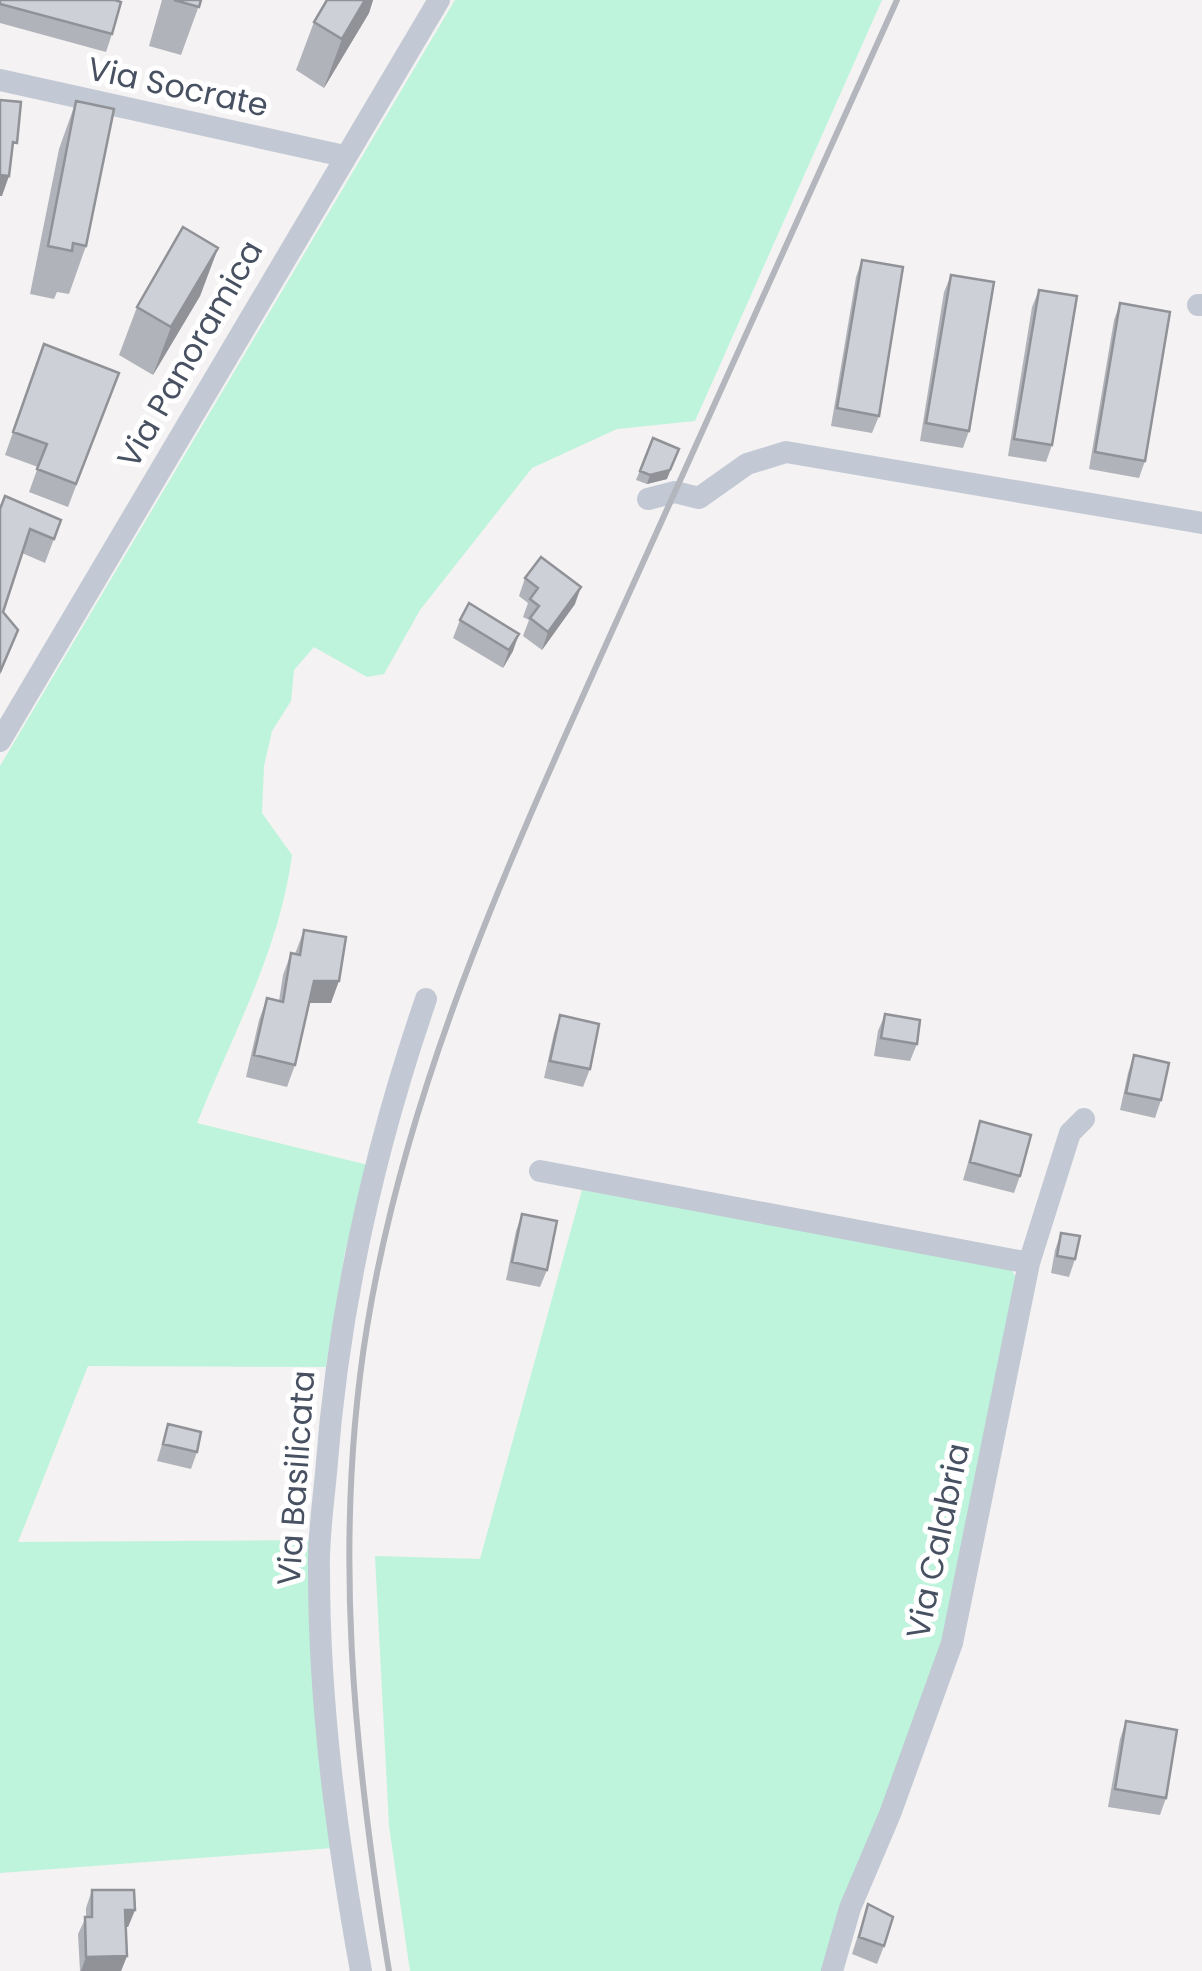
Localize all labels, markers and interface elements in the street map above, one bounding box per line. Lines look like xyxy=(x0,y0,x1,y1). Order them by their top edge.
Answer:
street label: Via Socrate xyxy=(84,45,272,128)
street label: Via Panoramica xyxy=(106,232,273,476)
street label: Via Basilicata xyxy=(266,1369,325,1587)
street label: Via Calabria xyxy=(895,1439,980,1643)

